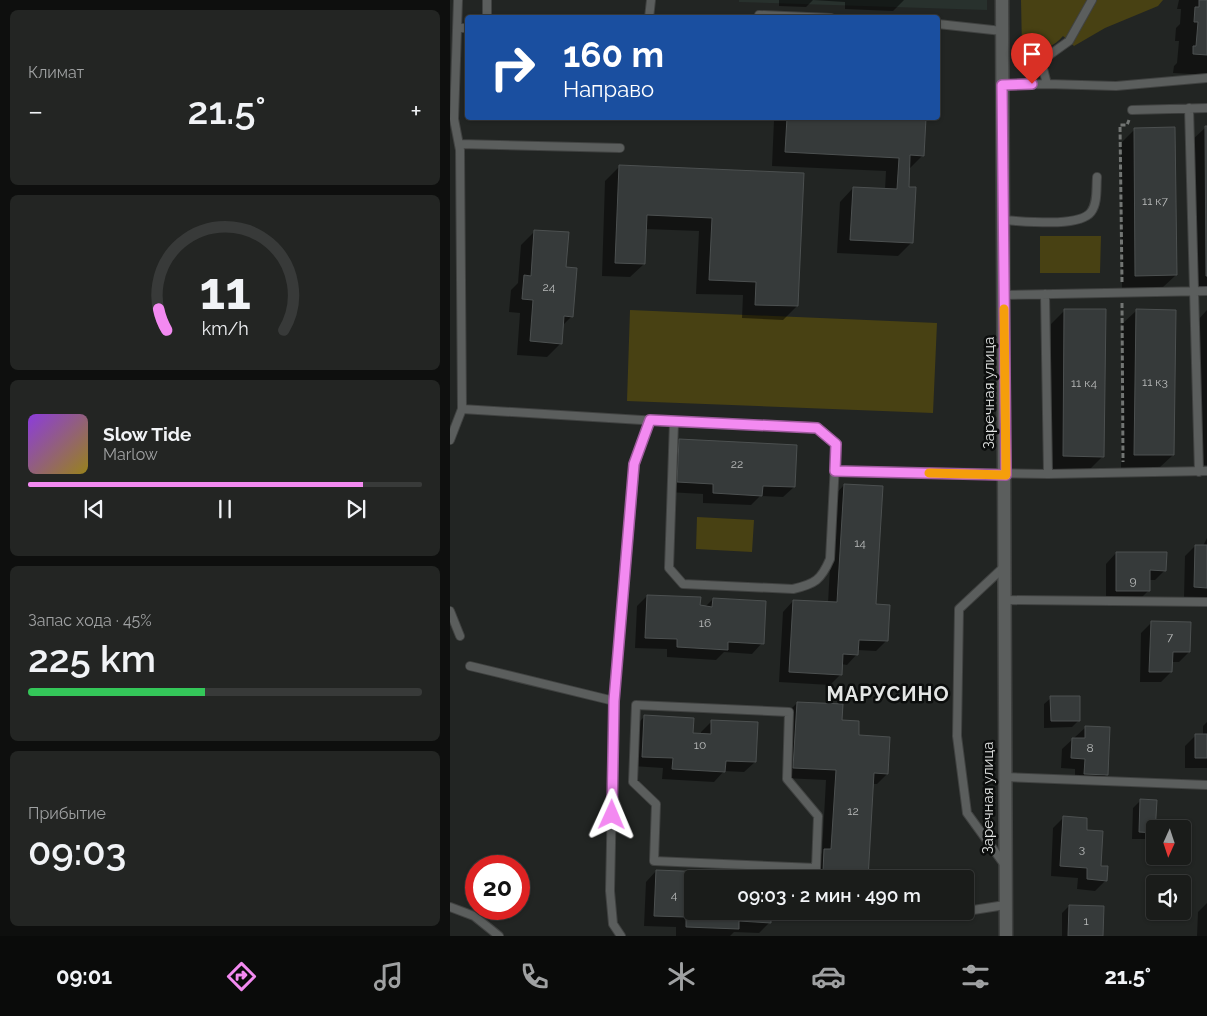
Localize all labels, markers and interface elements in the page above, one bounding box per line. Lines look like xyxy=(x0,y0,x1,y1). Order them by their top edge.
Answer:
pin xyxy=(1011,33,1053,84)
text: 160 m xyxy=(563,34,664,75)
icon: right xyxy=(480,35,545,100)
icon: arrive xyxy=(1018,40,1046,68)
text: Климат xyxy=(28,63,84,82)
text: Направо xyxy=(563,76,654,102)
text: 21.5° xyxy=(188,88,266,133)
text: − xyxy=(28,95,43,128)
text: + xyxy=(410,95,422,128)
house number: 11 к7 xyxy=(1142,194,1169,208)
text: 11 xyxy=(199,260,251,321)
house number: 24 xyxy=(543,280,556,294)
text: km/h xyxy=(201,318,249,339)
street label: Заречная улица xyxy=(980,337,998,449)
house number: 11 к3 xyxy=(1142,375,1168,389)
house number: 11 к4 xyxy=(1071,376,1098,390)
text: Slow Tide xyxy=(103,423,192,445)
text: Marlow xyxy=(103,445,158,464)
house number: 22 xyxy=(731,457,743,471)
icon: previous xyxy=(80,495,108,523)
icon: pause xyxy=(211,495,239,523)
icon: next xyxy=(342,495,370,523)
house number: 14 xyxy=(854,536,866,550)
house number: 9 xyxy=(1129,574,1137,588)
text: Запас хода · 45% xyxy=(28,611,152,630)
house number: 16 xyxy=(699,616,711,630)
house number: 7 xyxy=(1167,630,1174,644)
text: 225 km xyxy=(28,636,156,681)
district label: МАРУСИНО xyxy=(826,682,950,706)
house number: 10 xyxy=(694,738,706,752)
house number: 8 xyxy=(1086,741,1094,755)
street label: Заречная улица xyxy=(979,742,997,854)
position arrow xyxy=(585,788,637,840)
text: Прибытие xyxy=(28,804,106,823)
house number: 12 xyxy=(847,804,859,818)
north arrow xyxy=(1146,820,1191,865)
map controls xyxy=(1146,820,1191,920)
text: 09:03 xyxy=(28,829,126,874)
house number: 3 xyxy=(1079,842,1085,856)
speed limit sign: 20 xyxy=(465,855,530,920)
button: sound xyxy=(1146,875,1191,920)
text: 09:03 · 2 мин · 490 m xyxy=(737,884,921,906)
house number: 4 xyxy=(671,888,678,902)
house number: 1 xyxy=(1083,914,1089,928)
icon: directions xyxy=(224,959,259,994)
icon: music xyxy=(371,959,406,994)
icon: phone xyxy=(517,959,552,994)
icon: climate xyxy=(664,959,699,994)
icon: car xyxy=(811,959,846,994)
icon: filters xyxy=(958,959,993,994)
text: 09:01 xyxy=(56,963,112,989)
text: 21.5° xyxy=(1104,963,1151,989)

